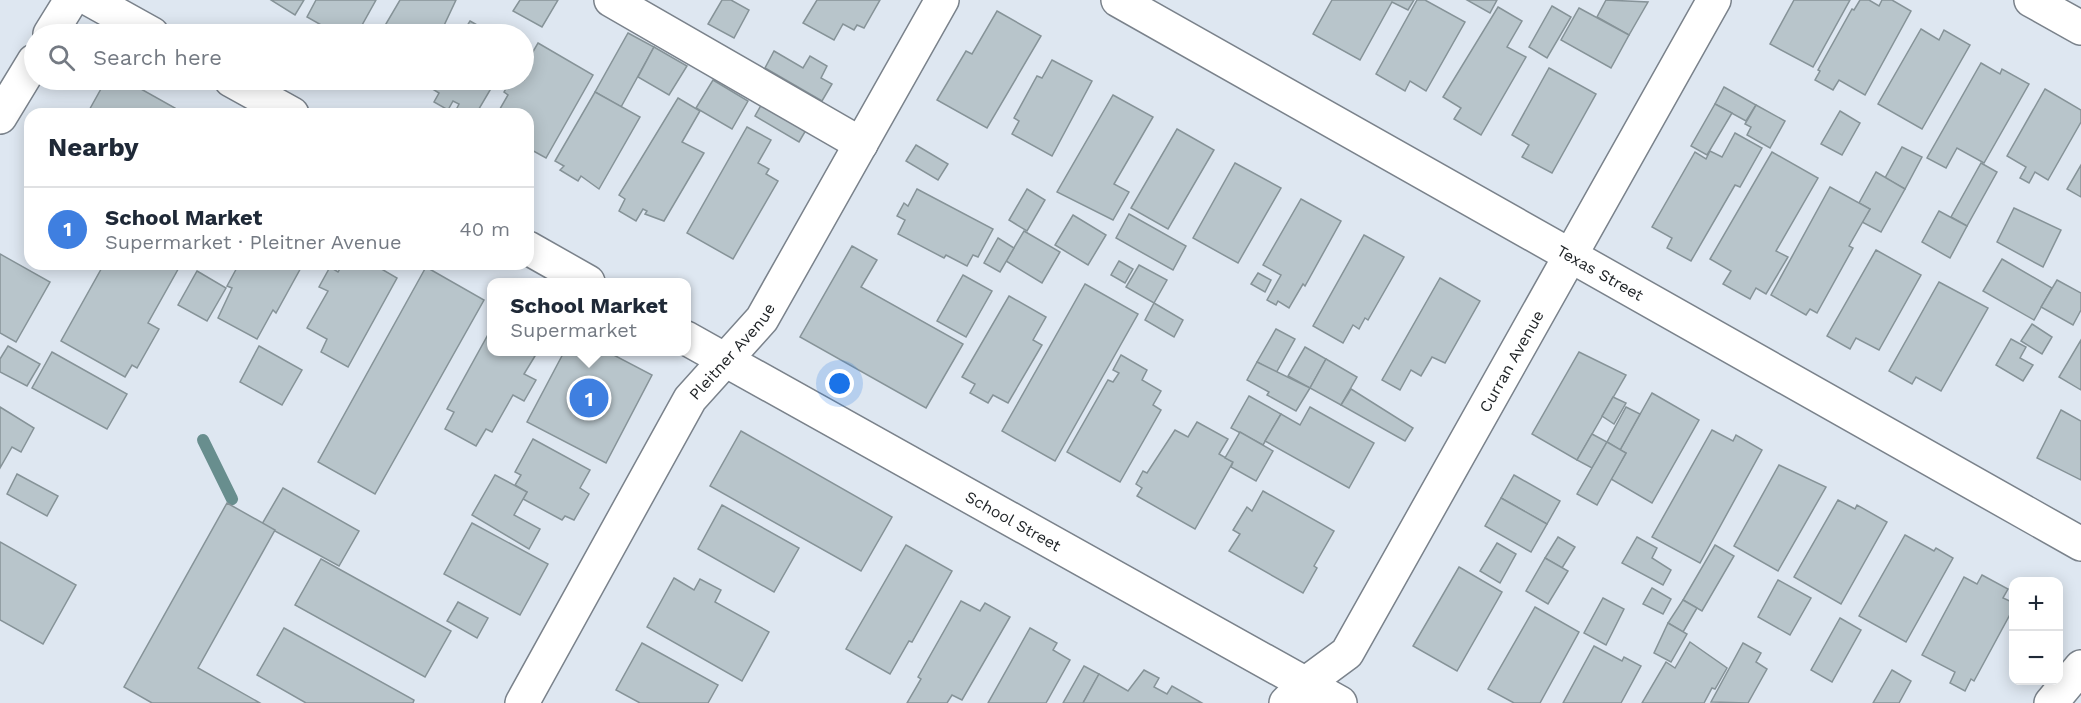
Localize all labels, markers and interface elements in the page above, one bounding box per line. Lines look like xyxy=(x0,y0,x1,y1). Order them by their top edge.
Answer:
search box xyxy=(24,24,534,90)
icon: search xyxy=(45,41,78,74)
text: Search here xyxy=(93,45,222,70)
text: Nearby xyxy=(48,132,139,162)
text: School Market xyxy=(105,205,262,230)
text: 1 xyxy=(63,217,72,241)
text: 40 m xyxy=(459,217,510,241)
text: Supermarket · Pleitner Avenue xyxy=(105,230,402,254)
street label: Texas Street xyxy=(1554,241,1647,305)
popup xyxy=(487,278,691,356)
text: School Market xyxy=(510,293,668,318)
street label: Pleitner Avenue xyxy=(685,300,779,403)
street label: Curran Avenue xyxy=(1475,307,1547,415)
text: Supermarket xyxy=(510,318,637,342)
your location xyxy=(825,369,854,398)
pin: 1 xyxy=(570,376,608,420)
street label: School Street xyxy=(962,487,1065,555)
map controls xyxy=(2009,577,2063,685)
button: + xyxy=(2009,577,2063,631)
button: − xyxy=(2009,631,2063,685)

